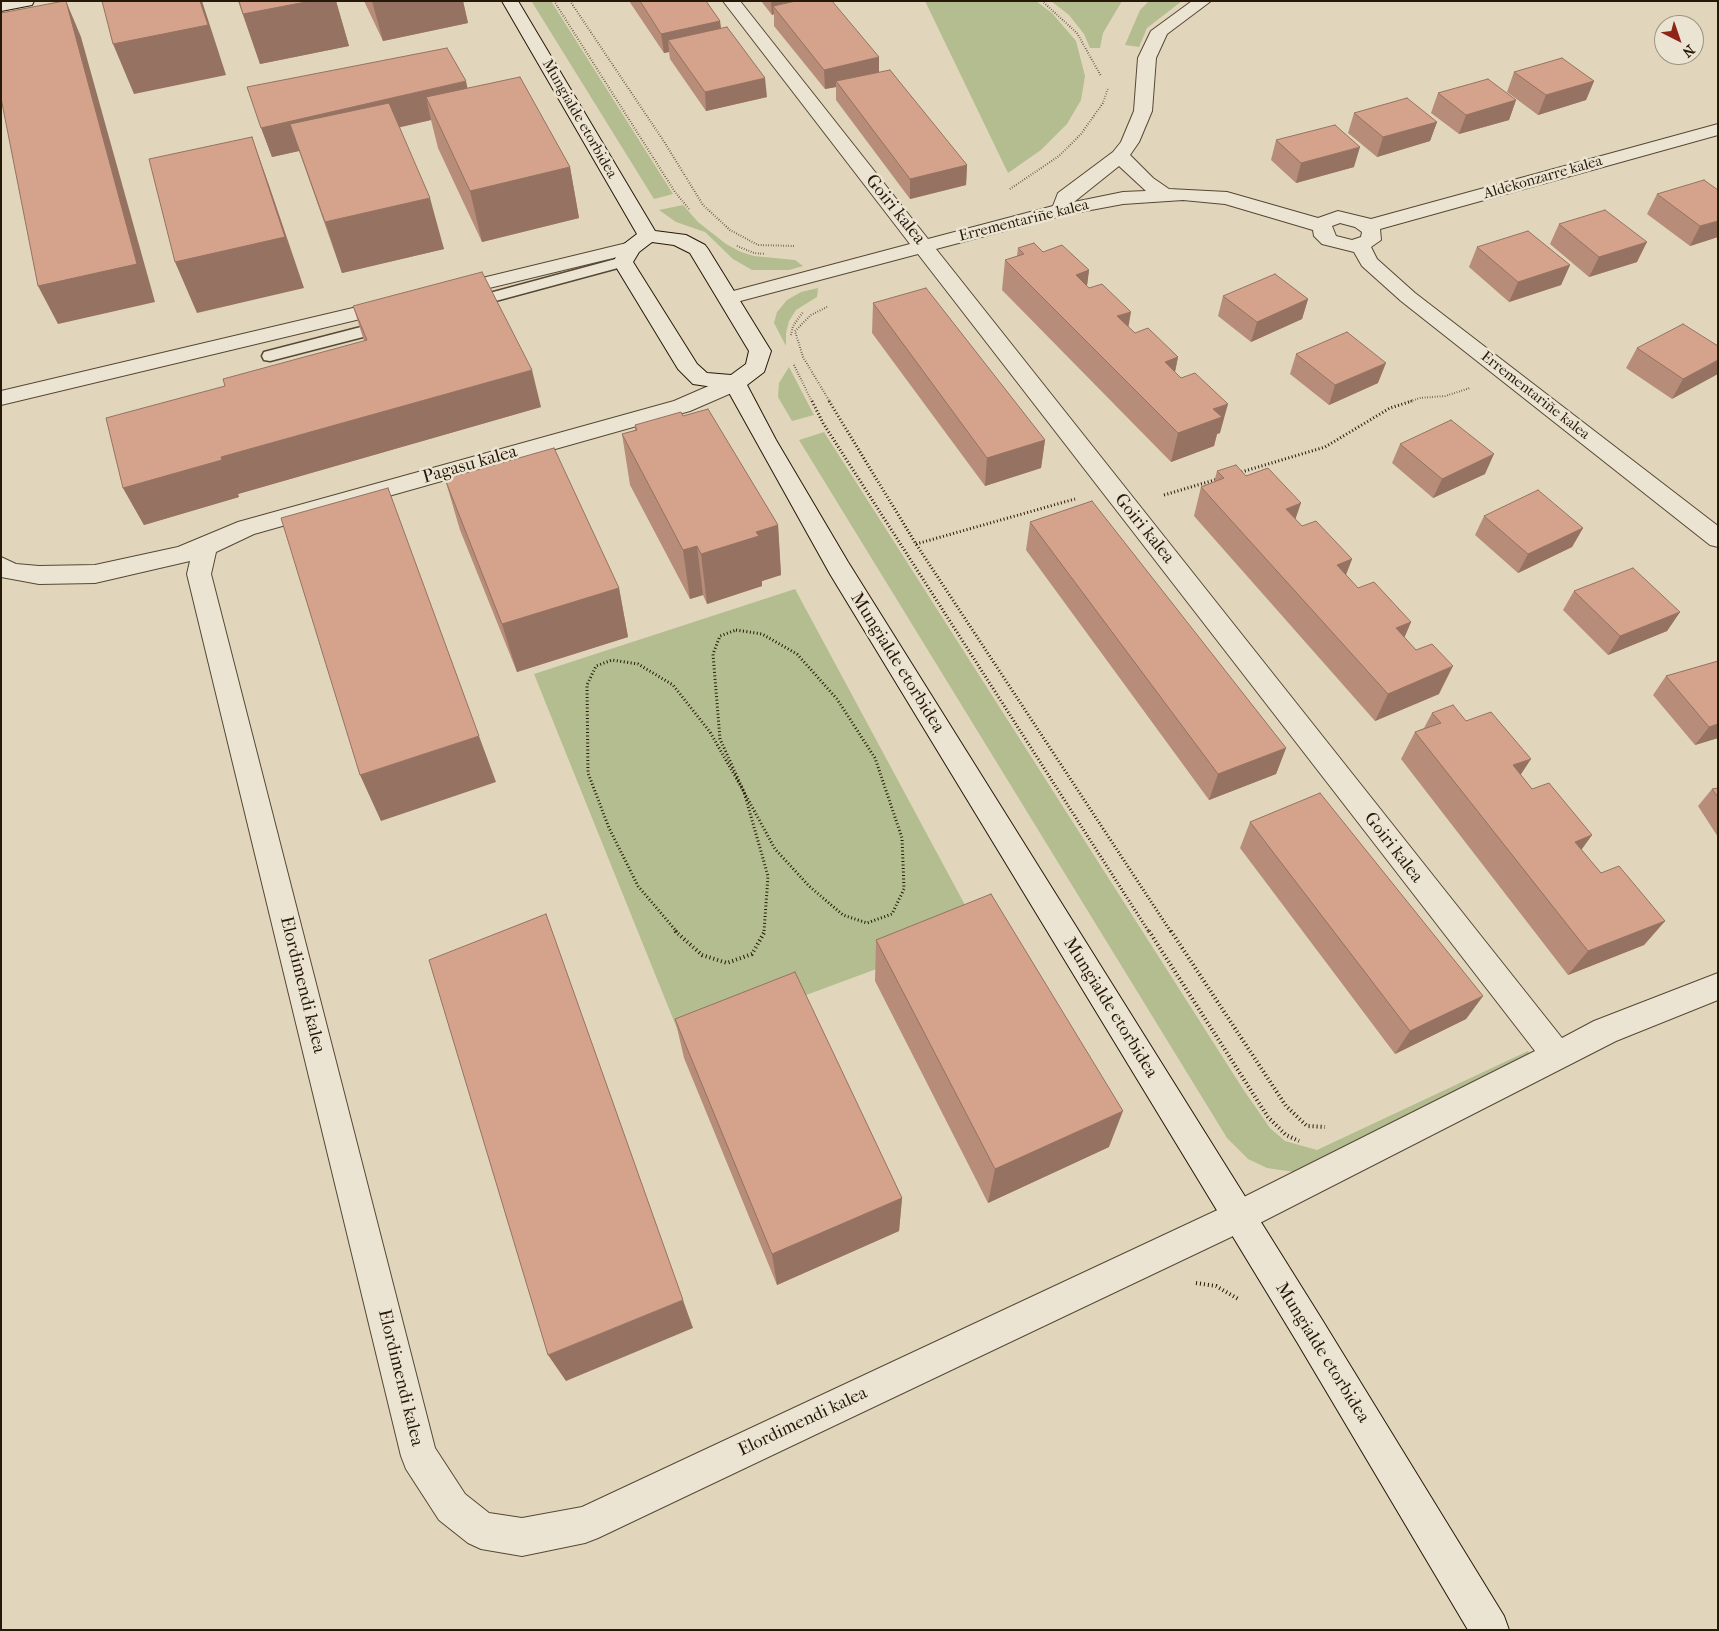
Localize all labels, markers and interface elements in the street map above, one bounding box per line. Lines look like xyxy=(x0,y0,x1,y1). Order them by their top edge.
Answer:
north arrow xyxy=(1654,15,1704,65)
text: N xyxy=(1679,41,1698,61)
street label: Mungialde etorbidea xyxy=(538,56,620,182)
street label: Aldekonzarre kalea xyxy=(1481,152,1605,204)
street label: Goiri kalea xyxy=(860,171,930,249)
street label: Errementariñe kalea xyxy=(957,196,1091,246)
street label: Errementariñe kalea xyxy=(1477,348,1593,444)
street label: Pagasu kalea xyxy=(420,441,520,489)
street label: Goiri kalea xyxy=(1109,490,1179,568)
street label: Mungialde etorbidea xyxy=(845,589,949,737)
street label: Goiri kalea xyxy=(1359,808,1427,888)
street label: Elordimendi kalea xyxy=(275,914,329,1056)
street label: Mungialde etorbidea xyxy=(1058,934,1162,1082)
street label: Mungialde etorbidea xyxy=(1270,1279,1374,1427)
street label: Elordimendi kalea xyxy=(373,1307,427,1449)
street label: Elordimendi kalea xyxy=(735,1383,871,1461)

